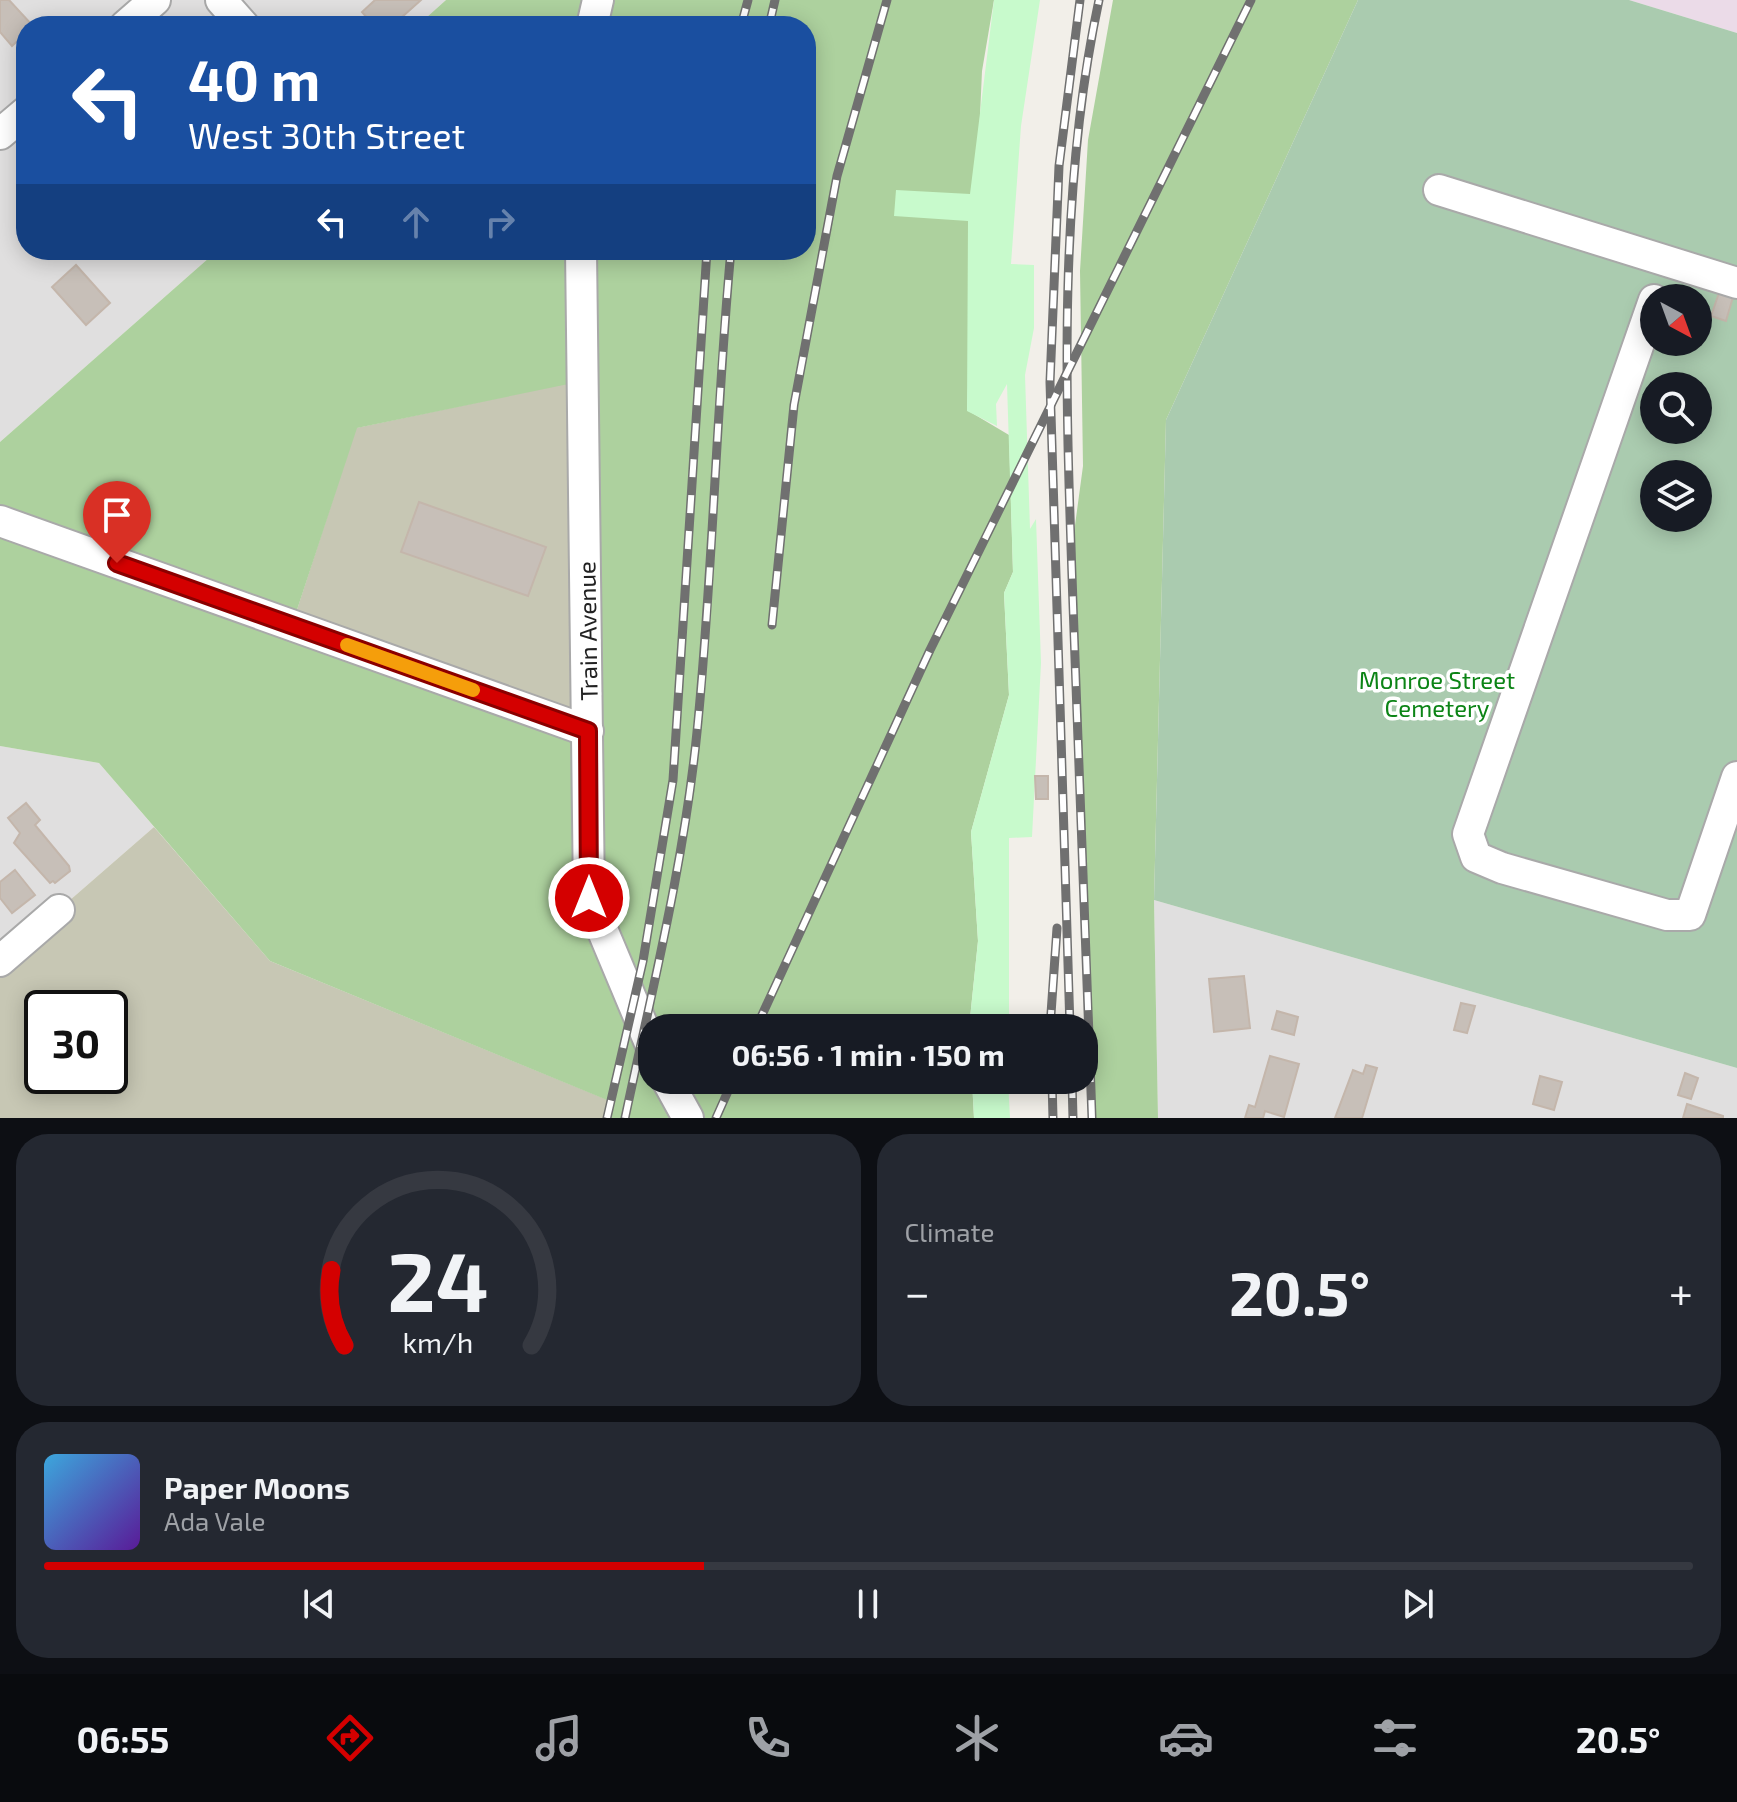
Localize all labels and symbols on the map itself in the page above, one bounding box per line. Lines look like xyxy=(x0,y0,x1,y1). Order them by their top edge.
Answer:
north arrow xyxy=(1640,284,1712,356)
pin xyxy=(83,481,151,563)
street label: Train Avenue xyxy=(571,561,603,701)
park label: Monroe Street Cemetery xyxy=(1359,665,1515,722)
position arrow xyxy=(547,856,631,940)
speed limit sign: 30 xyxy=(24,990,128,1094)

